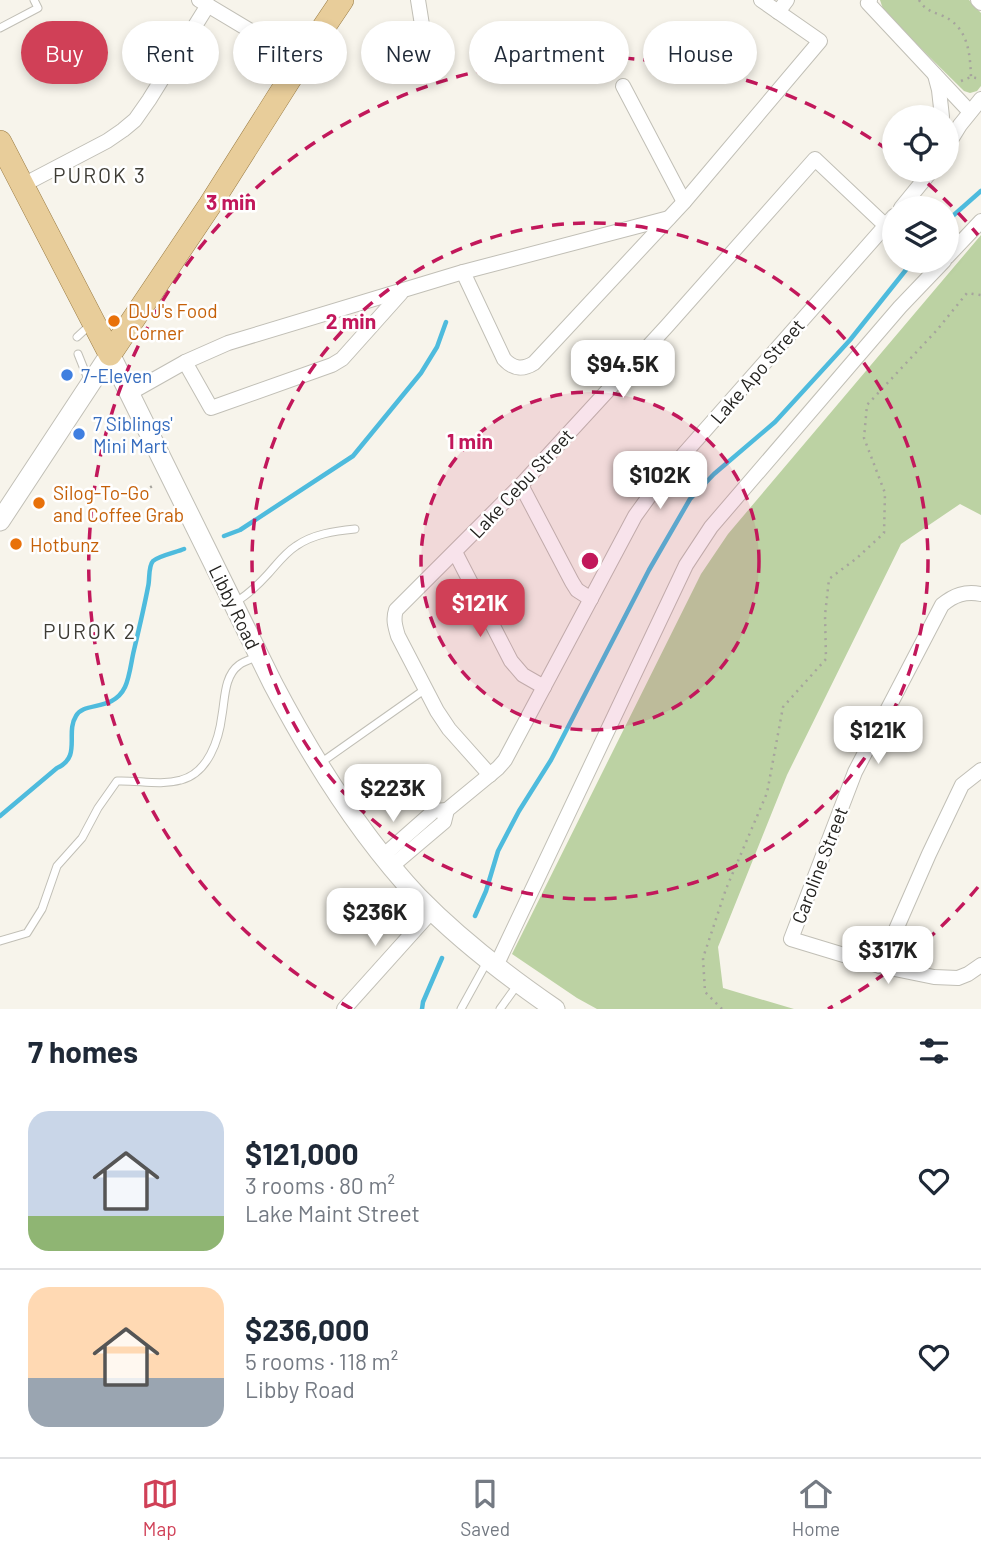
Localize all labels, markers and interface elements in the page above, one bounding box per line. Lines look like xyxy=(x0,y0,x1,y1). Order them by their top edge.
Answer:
chip: Buy xyxy=(21,21,108,84)
chip: Rent xyxy=(122,21,219,84)
chip: Filters xyxy=(233,21,347,84)
chip: New xyxy=(361,21,455,84)
chip: Apartment xyxy=(469,21,629,84)
chip: House xyxy=(643,21,757,84)
map controls xyxy=(882,105,959,273)
button: locate xyxy=(882,105,959,182)
district label: PUROK 3 xyxy=(53,162,147,187)
text: 3 min xyxy=(206,189,256,214)
button: layers xyxy=(882,196,959,273)
place label: DJJ's Food Corner xyxy=(128,299,218,344)
text: 2 min xyxy=(326,308,376,333)
marker: DJJ's Food Corner xyxy=(106,313,122,329)
street label: Lake Apo Street xyxy=(705,314,809,428)
pin: $94.5K xyxy=(566,340,680,400)
text: $94.5K xyxy=(587,349,659,377)
place label: 7-Eleven xyxy=(81,364,152,387)
marker: 7-Eleven xyxy=(59,367,75,383)
place label: 7 Siblings' Mini Mart xyxy=(93,412,173,457)
street label: Lake Cebu Street xyxy=(464,423,578,543)
marker: 7 Siblings' Mini Mart xyxy=(71,426,87,442)
text: 1 min xyxy=(447,428,493,453)
pin: $102K xyxy=(611,452,709,511)
text: $102K xyxy=(629,460,691,488)
place label: Silog-To-Go and Coffee Grab xyxy=(53,481,184,526)
marker: Silog-To-Go and Coffee Grab xyxy=(31,495,47,511)
place label: Hotbunz xyxy=(30,533,99,556)
marker: Hotbunz xyxy=(8,536,24,552)
centre of rings xyxy=(578,549,602,573)
street label: Libby Road xyxy=(205,561,265,653)
pin: $121K xyxy=(431,580,529,639)
text: $121K xyxy=(452,588,508,616)
district label: PUROK 2 xyxy=(43,618,137,643)
pin: $121K xyxy=(829,706,927,766)
text: $121K xyxy=(850,715,906,743)
pin: $223K xyxy=(344,764,442,824)
text: $223K xyxy=(360,773,426,801)
street label: Caroline Street xyxy=(786,803,852,927)
pin: $236K xyxy=(326,888,424,948)
text: $236K xyxy=(343,897,407,925)
pin: $317K xyxy=(839,926,937,986)
text: $317K xyxy=(858,935,918,963)
icon: filters xyxy=(915,1032,953,1070)
text: 7 homes xyxy=(28,1033,138,1069)
text: $121,000 xyxy=(245,1135,359,1171)
icon: home xyxy=(84,1139,168,1223)
icon: heart xyxy=(915,1162,953,1200)
text: 3 rooms · 80 m² xyxy=(245,1171,395,1199)
text: Lake Maint Street xyxy=(245,1199,420,1227)
text: $236,000 xyxy=(245,1311,369,1347)
icon: home xyxy=(84,1315,168,1399)
icon: heart xyxy=(915,1338,953,1376)
text: 5 rooms · 118 m² xyxy=(245,1347,398,1375)
text: Libby Road xyxy=(245,1375,355,1403)
tab: Map xyxy=(141,1475,179,1540)
tab: Saved xyxy=(460,1475,510,1540)
tab: Home xyxy=(792,1475,840,1540)

